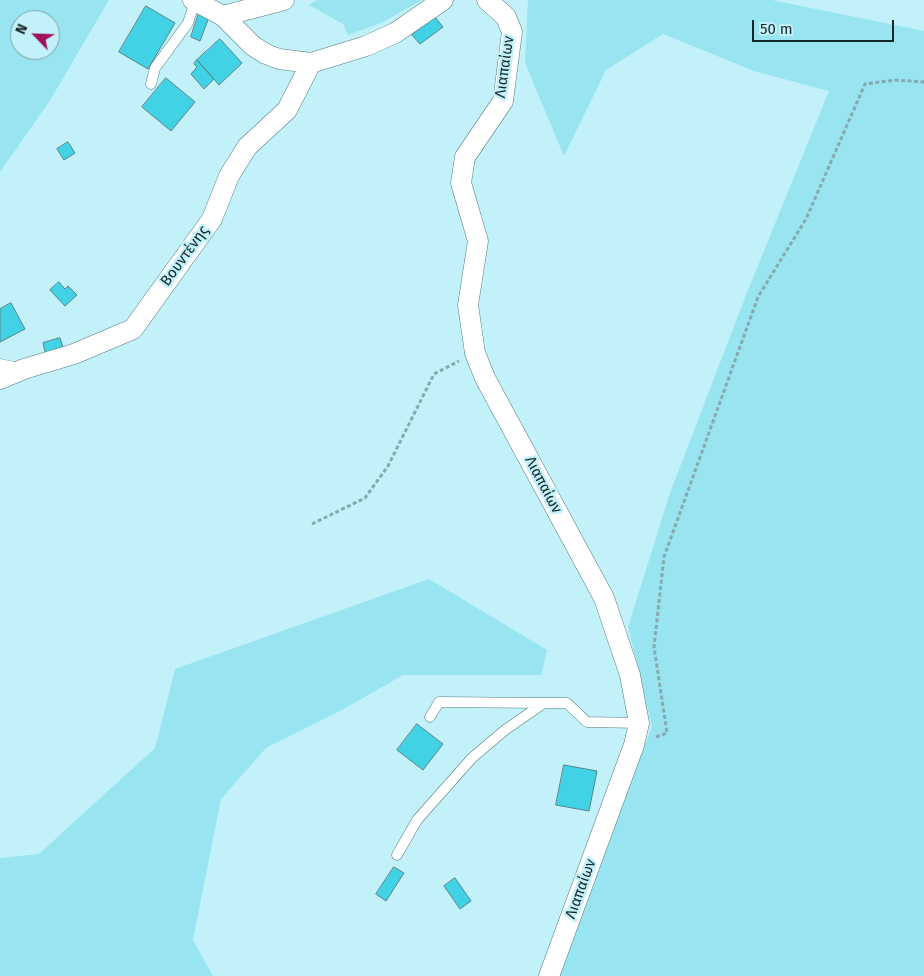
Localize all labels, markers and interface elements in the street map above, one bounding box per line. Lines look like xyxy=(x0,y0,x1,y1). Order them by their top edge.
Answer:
north arrow xyxy=(10,10,60,60)
scale bar xyxy=(754,10,896,42)
text: 50 m xyxy=(760,20,793,38)
text: N xyxy=(12,21,31,37)
street label: Λιαπαίων xyxy=(492,35,518,99)
street label: Βουντένης xyxy=(157,222,213,290)
street label: Λιαπαίων xyxy=(520,453,566,517)
street label: Λιαπαίων xyxy=(562,857,600,921)

